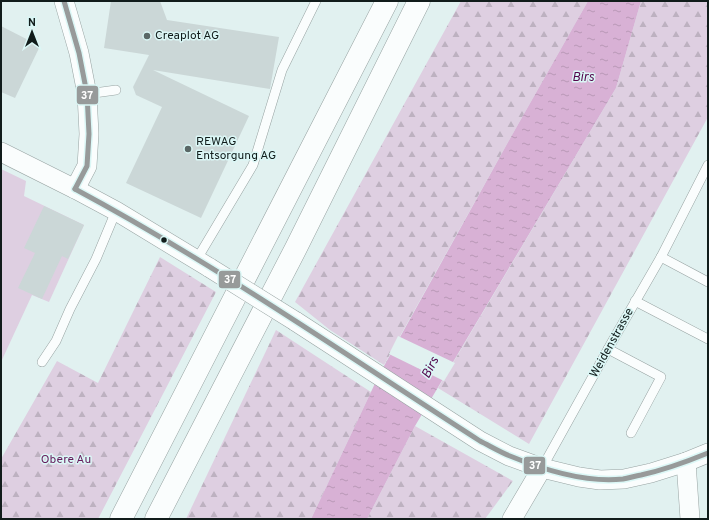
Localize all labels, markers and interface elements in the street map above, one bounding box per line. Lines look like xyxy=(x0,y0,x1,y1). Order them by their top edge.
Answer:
north arrow xyxy=(12,12,52,52)
text: N xyxy=(28,16,36,30)
place label: Creaplot AG xyxy=(155,28,219,44)
marker: Creaplot AG xyxy=(142,31,152,41)
water label: Birs xyxy=(572,70,594,86)
line badge: 37 xyxy=(76,85,99,105)
text: 37 xyxy=(81,89,93,103)
place label: REWAG Entsorgung AG xyxy=(196,134,276,164)
marker: REWAG Entsorgung AG xyxy=(183,144,193,154)
unlabelled marker xyxy=(159,235,169,245)
line badge: 37 xyxy=(218,270,241,289)
text: 37 xyxy=(224,273,236,287)
street label: Weidenstrasse xyxy=(586,305,638,381)
water label: Birs xyxy=(419,354,443,381)
park label: Obere Au xyxy=(41,452,91,468)
line badge: 37 xyxy=(523,456,546,475)
text: 37 xyxy=(529,459,541,473)

